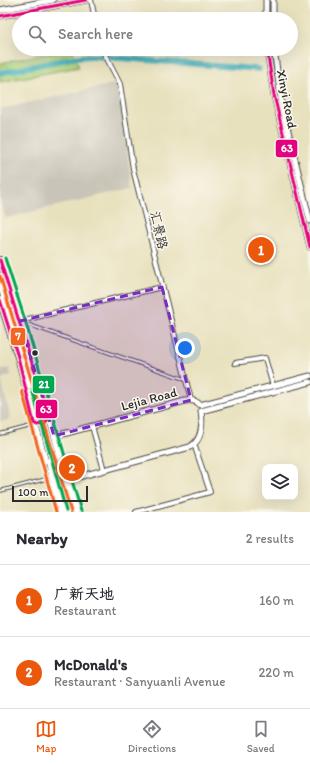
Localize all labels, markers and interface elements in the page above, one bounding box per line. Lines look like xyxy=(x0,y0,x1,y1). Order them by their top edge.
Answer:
search box xyxy=(12,12,298,56)
icon: search xyxy=(26,23,48,45)
text: Search here xyxy=(58,25,133,43)
street label: Xinyi Road xyxy=(274,68,300,130)
line badge: 63 xyxy=(275,139,298,158)
text: 63 xyxy=(281,142,293,155)
street label: 汇景路 xyxy=(147,209,171,251)
pin: 1 xyxy=(248,235,274,265)
line badge: 7 xyxy=(10,327,26,346)
text: 7 xyxy=(14,330,21,343)
your location xyxy=(175,338,195,358)
unlabelled marker xyxy=(30,348,40,358)
line badge: 21 xyxy=(32,375,55,394)
text: 21 xyxy=(39,378,50,391)
street label: Lejia Road xyxy=(119,384,179,414)
line badge: 63 xyxy=(35,399,58,419)
text: 63 xyxy=(40,403,52,416)
pin: 2 xyxy=(59,453,85,483)
map controls xyxy=(262,464,298,500)
button: layers xyxy=(262,464,298,500)
scale bar xyxy=(12,484,88,503)
text: 100 m xyxy=(18,486,48,499)
text: Nearby xyxy=(16,528,68,548)
text: 2 results xyxy=(246,531,294,546)
text: 广新天地 xyxy=(54,585,114,603)
text: 1 xyxy=(26,593,32,608)
text: 160 m xyxy=(259,593,294,608)
text: Restaurant xyxy=(54,603,116,618)
text: McDonald's xyxy=(54,656,127,674)
text: 2 xyxy=(26,665,32,680)
text: 220 m xyxy=(258,665,294,680)
text: Restaurant · Sanyuanli Avenue xyxy=(54,674,225,689)
tab: Map xyxy=(35,718,57,755)
tab: Directions xyxy=(128,718,176,755)
tab: Saved xyxy=(247,718,275,755)

